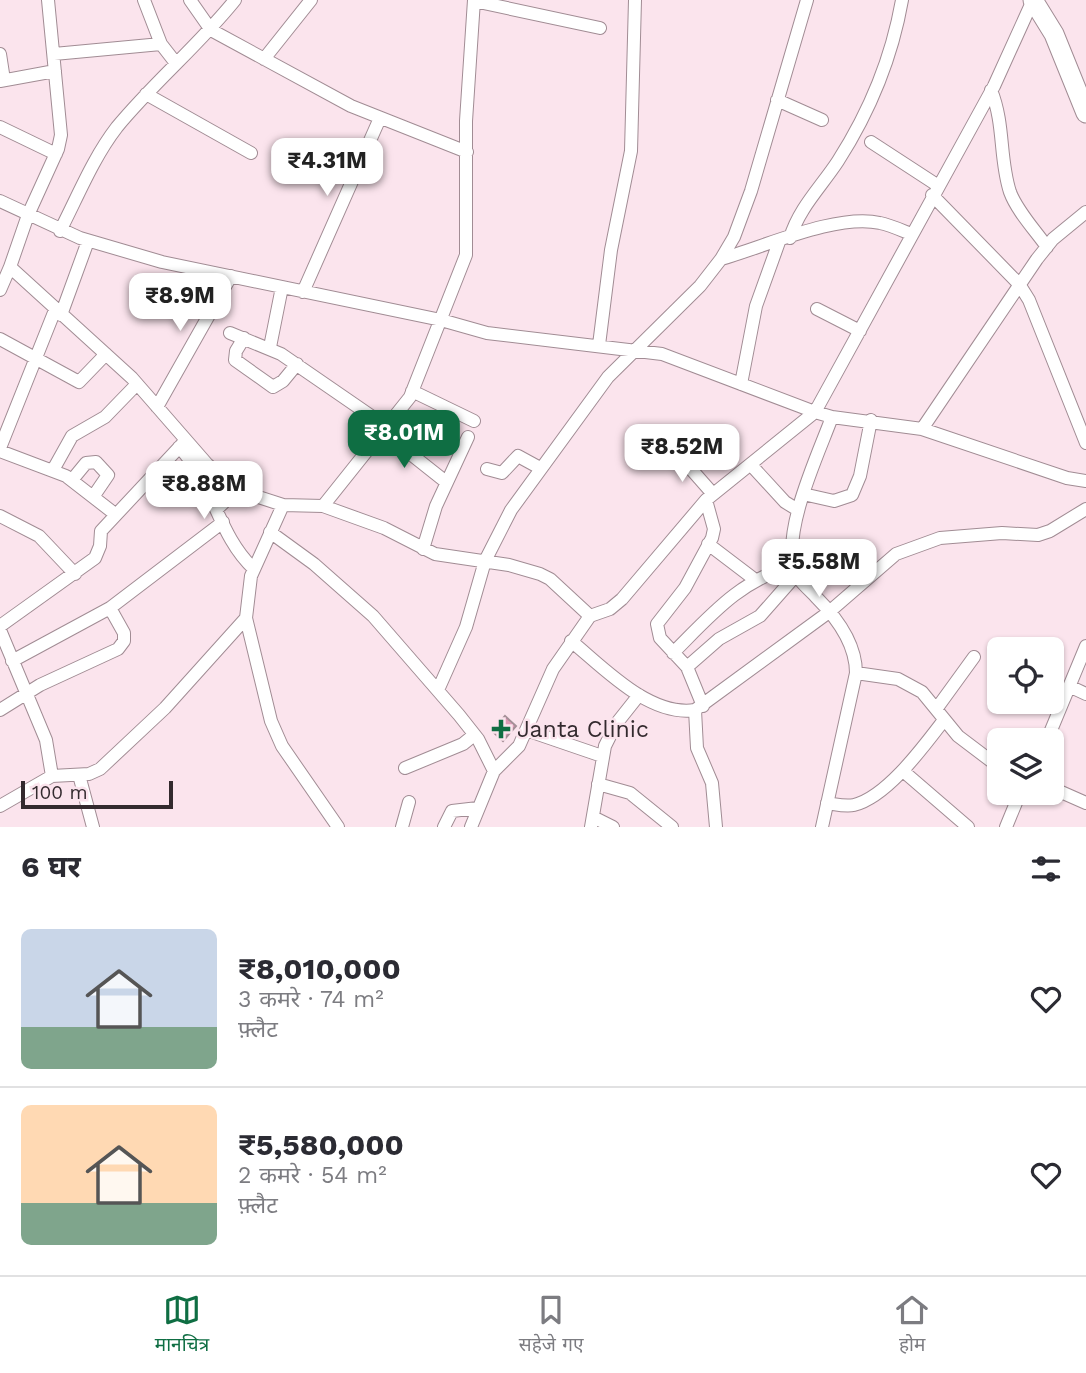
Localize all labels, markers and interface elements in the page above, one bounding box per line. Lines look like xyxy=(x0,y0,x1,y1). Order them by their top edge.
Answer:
pin: ₹4.31M xyxy=(270,138,384,198)
text: ₹4.31M xyxy=(287,147,367,174)
pin: ₹8.9M xyxy=(131,274,229,333)
text: ₹8.9M xyxy=(145,282,215,309)
pin: ₹8.01M xyxy=(347,410,461,470)
text: ₹8.01M xyxy=(364,419,444,446)
pin: ₹8.52M xyxy=(625,424,739,484)
text: ₹8.52M xyxy=(641,433,723,460)
pin: ₹8.88M xyxy=(147,462,261,521)
text: ₹8.88M xyxy=(162,470,246,497)
pin: ₹5.58M xyxy=(762,540,876,599)
text: ₹5.58M xyxy=(778,548,860,575)
map controls xyxy=(987,637,1064,805)
button: locate xyxy=(987,637,1064,714)
place label: Janta Clinic xyxy=(517,716,649,743)
marker: Janta Clinic xyxy=(491,719,511,739)
button: layers xyxy=(987,728,1064,805)
scale bar xyxy=(21,778,173,810)
text: 100 m xyxy=(32,781,88,804)
text: 6 घर xyxy=(21,849,81,884)
icon: filters xyxy=(1027,850,1065,888)
text: ₹8,010,000 xyxy=(238,951,401,986)
icon: home xyxy=(77,957,161,1041)
icon: heart xyxy=(1027,980,1065,1018)
text: 3 कमरे · 74 m² xyxy=(238,986,384,1013)
text: फ़्लैट xyxy=(238,1016,278,1043)
text: ₹5,580,000 xyxy=(238,1127,404,1162)
icon: home xyxy=(77,1133,161,1217)
icon: heart xyxy=(1027,1156,1065,1194)
text: 2 कमरे · 54 m² xyxy=(238,1162,387,1189)
text: फ़्लैट xyxy=(238,1192,278,1219)
tab: मानचित्र xyxy=(155,1291,209,1359)
tab: सहेजे गए xyxy=(519,1291,584,1359)
tab: होम xyxy=(893,1291,931,1359)

